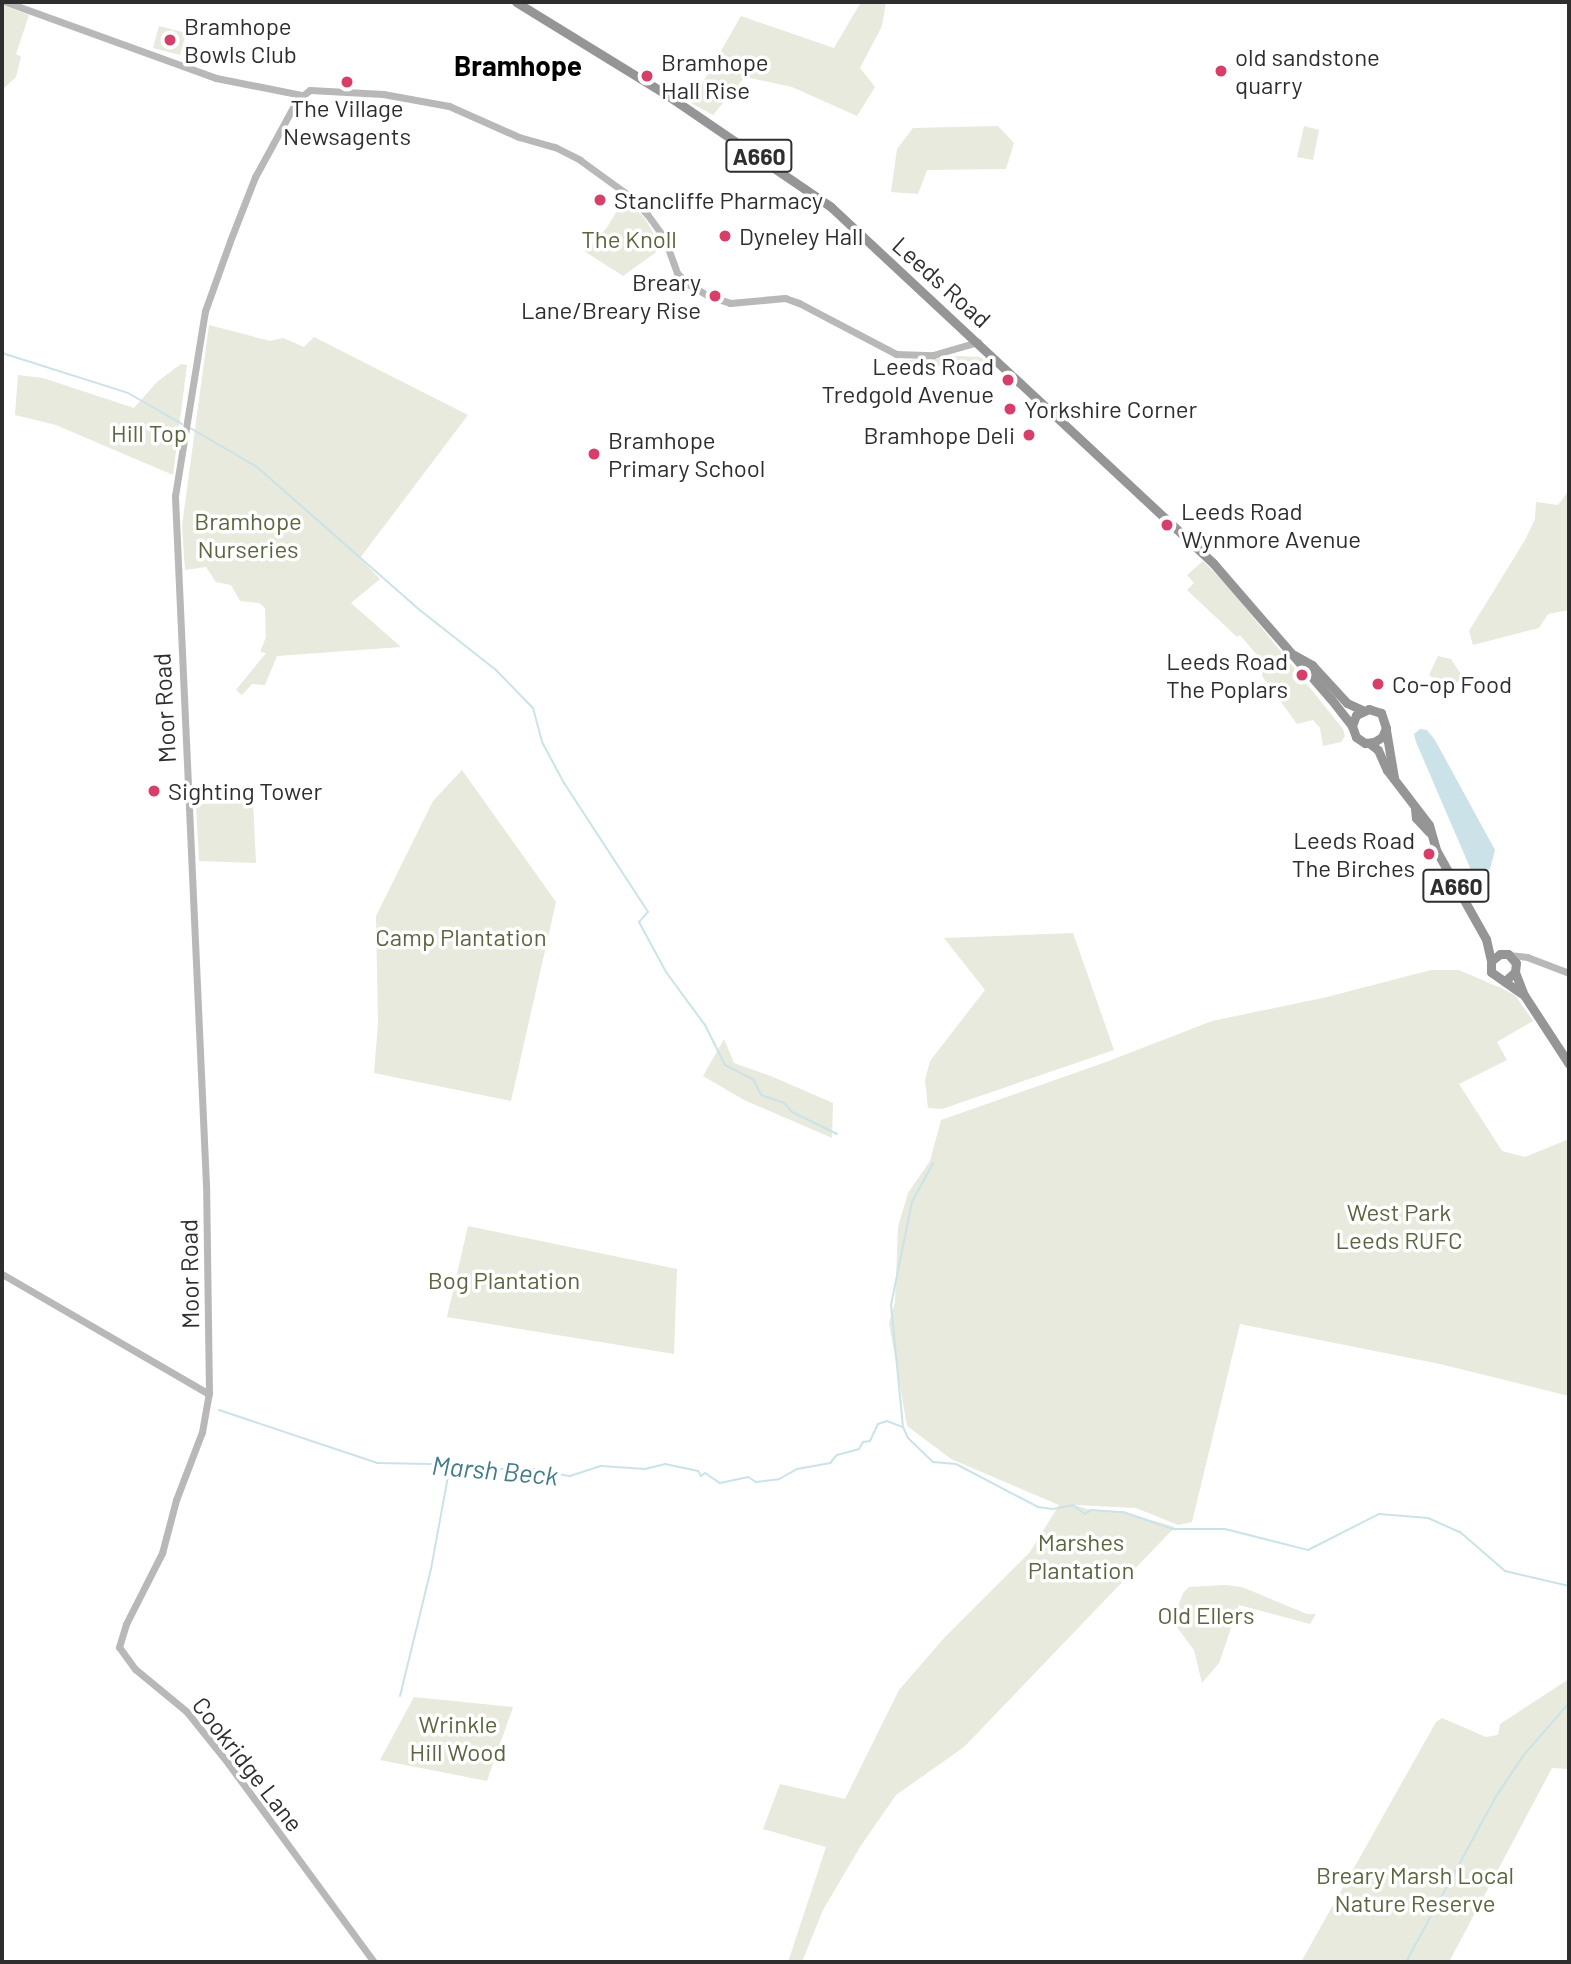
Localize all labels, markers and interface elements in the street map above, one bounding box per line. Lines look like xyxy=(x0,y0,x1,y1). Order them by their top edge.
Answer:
place label: Bramhope Bowls Club xyxy=(184,12,297,68)
marker: Bramhope Bowls Club xyxy=(162,32,178,48)
place label: old sandstone quarry xyxy=(1235,43,1380,99)
district label: Bramhope xyxy=(454,48,582,82)
place label: Bramhope Hall Rise xyxy=(661,48,769,104)
marker: old sandstone quarry xyxy=(1213,63,1229,79)
marker: Bramhope Hall Rise xyxy=(639,68,655,84)
marker: The Village Newsagents xyxy=(339,74,355,90)
place label: The Village Newsagents xyxy=(283,94,411,150)
road number: A660 xyxy=(724,136,794,176)
place label: Stancliffe Pharmacy xyxy=(614,186,823,214)
marker: Stancliffe Pharmacy xyxy=(592,192,608,208)
place label: Dyneley Hall xyxy=(739,222,863,250)
park label: The Knoll xyxy=(581,225,677,253)
marker: Dyneley Hall xyxy=(717,228,733,244)
street label: Leeds Road xyxy=(887,231,997,333)
place label: Breary Lane/Breary Rise xyxy=(521,268,701,324)
marker: Breary Lane/Breary Rise xyxy=(707,288,723,304)
place label: Leeds Road Tredgold Avenue xyxy=(821,352,994,408)
marker: Leeds Road Tredgold Avenue xyxy=(1000,372,1016,388)
place label: Yorkshire Corner xyxy=(1024,395,1197,423)
marker: Yorkshire Corner xyxy=(1002,401,1018,417)
park label: Hill Top xyxy=(111,419,187,447)
place label: Bramhope Deli xyxy=(863,421,1015,449)
place label: Bramhope Primary School xyxy=(608,426,765,482)
marker: Bramhope Deli xyxy=(1021,427,1037,443)
marker: Bramhope Primary School xyxy=(586,446,602,462)
place label: Leeds Road Wynmore Avenue xyxy=(1181,497,1361,553)
park label: Bramhope Nurseries xyxy=(194,507,302,563)
marker: Leeds Road Wynmore Avenue xyxy=(1159,517,1175,533)
place label: Leeds Road The Poplars xyxy=(1166,647,1288,703)
street label: Moor Road xyxy=(147,652,181,764)
marker: Leeds Road The Poplars xyxy=(1294,667,1310,683)
place label: Co-op Food xyxy=(1392,670,1512,698)
marker: Co-op Food xyxy=(1370,676,1386,692)
place label: Sighting Tower xyxy=(168,777,322,805)
marker: Sighting Tower xyxy=(146,783,162,799)
place label: Leeds Road The Birches xyxy=(1292,826,1415,882)
marker: Leeds Road The Birches xyxy=(1421,846,1437,862)
road number: A660 xyxy=(1421,866,1491,906)
park label: Camp Plantation xyxy=(375,923,547,951)
park label: West Park Leeds RUFC xyxy=(1335,1198,1463,1254)
street label: Moor Road xyxy=(174,1219,204,1329)
park label: Bog Plantation xyxy=(428,1266,580,1294)
water label: Marsh Beck xyxy=(431,1449,559,1491)
park label: Marshes Plantation xyxy=(1028,1528,1134,1584)
park label: Old Ellers xyxy=(1158,1601,1254,1629)
street label: Cookridge Lane xyxy=(187,1691,309,1837)
park label: Wrinkle Hill Wood xyxy=(410,1710,506,1766)
park label: Breary Marsh Local Nature Reserve xyxy=(1316,1861,1514,1917)

